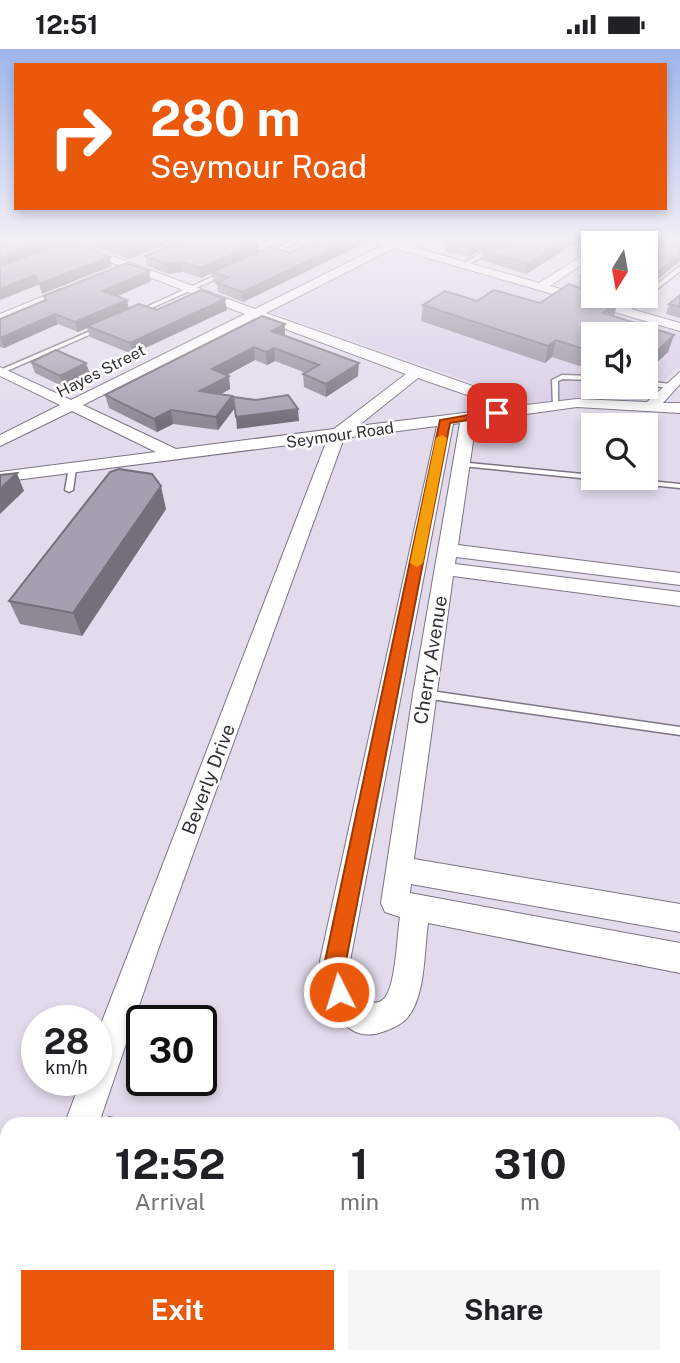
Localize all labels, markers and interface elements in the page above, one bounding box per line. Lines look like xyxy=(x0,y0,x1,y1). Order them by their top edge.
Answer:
text: 12:51 xyxy=(35,9,98,40)
text: 280 m xyxy=(150,89,300,147)
icon: right xyxy=(35,91,126,182)
text: Seymour Road xyxy=(150,148,367,185)
north arrow xyxy=(581,231,658,308)
map controls xyxy=(581,231,658,490)
button: sound xyxy=(581,322,658,399)
street label: Hayes Street xyxy=(54,341,148,401)
pin xyxy=(467,383,527,443)
icon: arrive xyxy=(478,394,516,432)
button: search xyxy=(581,413,658,490)
street label: Seymour Road xyxy=(285,418,395,452)
street label: Cherry Avenue xyxy=(409,594,451,726)
street label: Beverly Drive xyxy=(177,721,239,837)
position arrow xyxy=(302,955,376,1029)
speed limit sign: 30 xyxy=(126,1005,217,1096)
text: 28 xyxy=(44,1021,89,1062)
text: km/h xyxy=(45,1057,88,1078)
text: 12:52 xyxy=(115,1139,226,1188)
text: 1 xyxy=(351,1139,369,1188)
text: 310 xyxy=(494,1139,567,1188)
text: Arrival xyxy=(134,1188,206,1215)
text: min xyxy=(340,1188,379,1215)
text: m xyxy=(520,1188,540,1215)
button: Exit xyxy=(21,1270,334,1350)
button: Share xyxy=(348,1270,660,1350)

